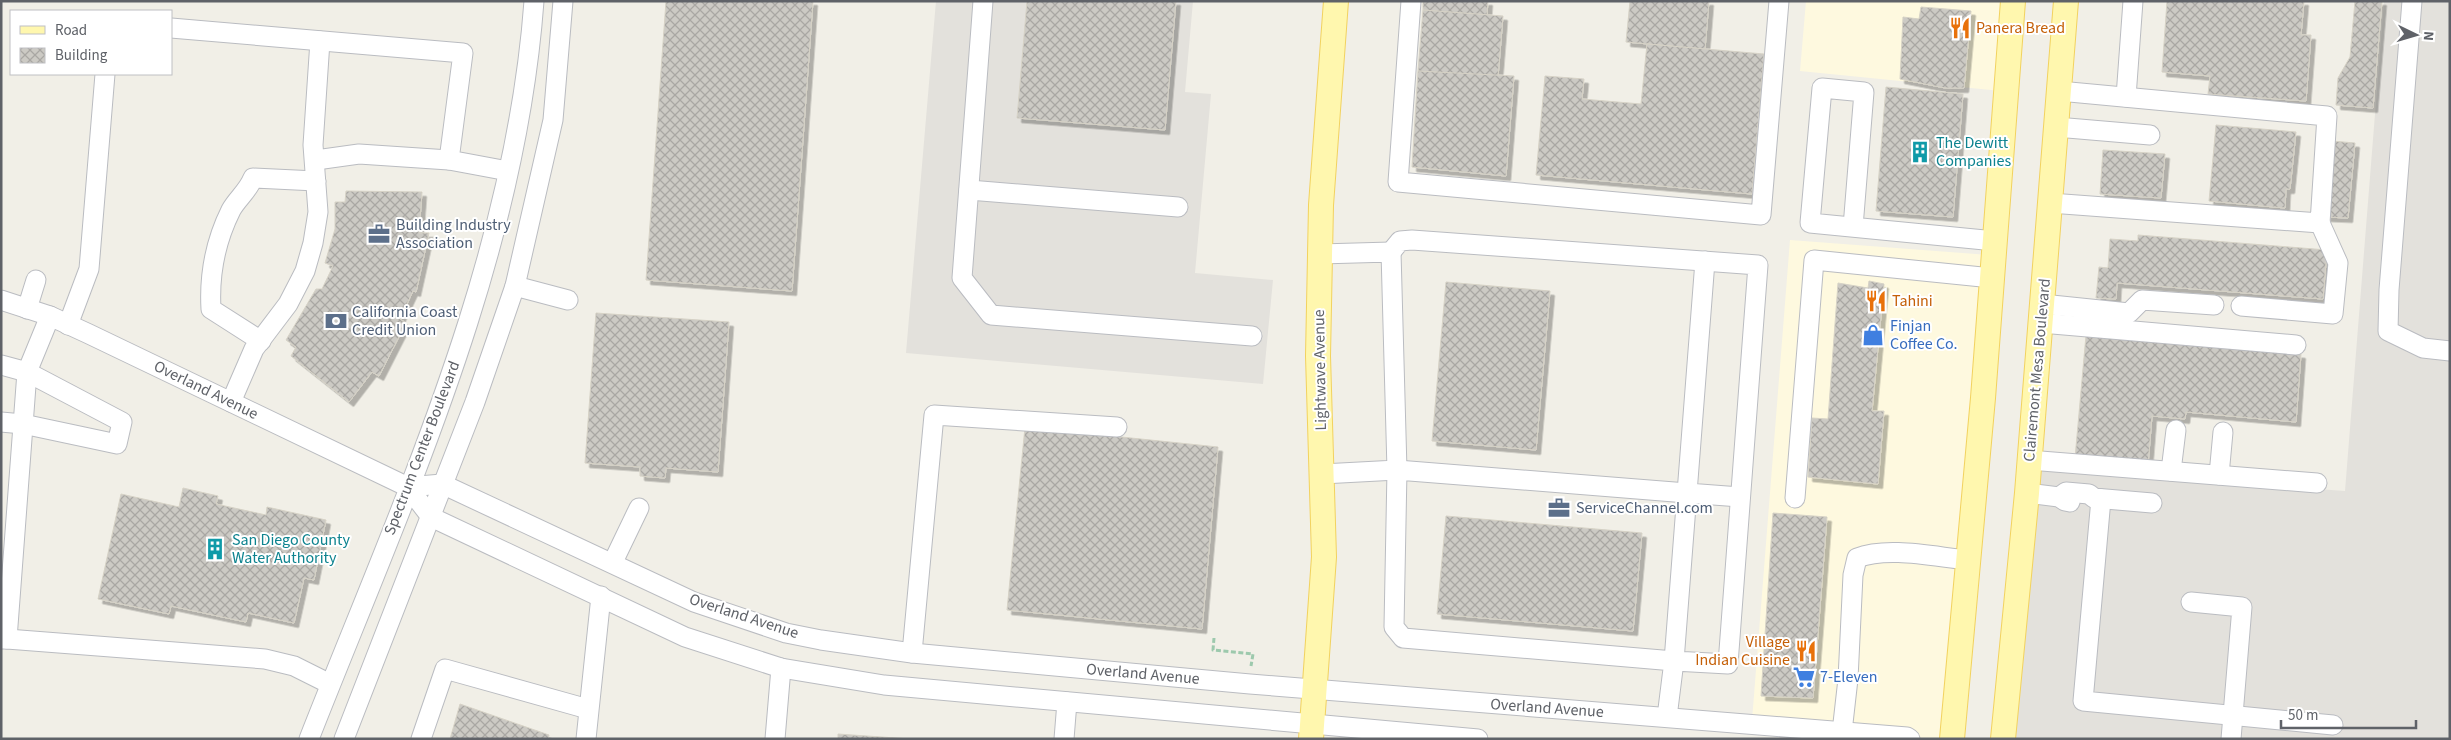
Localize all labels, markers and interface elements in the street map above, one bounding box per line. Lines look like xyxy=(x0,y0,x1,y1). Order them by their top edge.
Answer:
legend xyxy=(10,10,172,75)
north arrow xyxy=(2391,10,2441,60)
restaurant icon: Panera Bread xyxy=(1947,15,1973,41)
place label: Panera Bread xyxy=(1976,17,2065,39)
text: Road xyxy=(55,20,87,41)
text: N xyxy=(2418,31,2438,42)
text: Building xyxy=(55,45,108,66)
place label: The Dewitt Companies xyxy=(1936,132,2011,172)
building icon: The Dewitt Companies xyxy=(1907,139,1933,165)
place label: Building Industry Association xyxy=(396,214,511,254)
office icon: Building Industry Association xyxy=(366,221,392,247)
street label: Clairemont Mesa Boulevard xyxy=(2018,278,2056,462)
restaurant icon: Tahini xyxy=(1863,288,1889,314)
place label: Tahini xyxy=(1892,290,1933,312)
place label: California Coast Credit Union xyxy=(352,301,458,341)
bank icon: California Coast Credit Union xyxy=(323,308,349,334)
street label: Lightwave Avenue xyxy=(1308,309,1332,431)
place label: Finjan Coffee Co. xyxy=(1890,315,1958,355)
shop icon: Finjan Coffee Co. xyxy=(1860,322,1886,348)
street label: Overland Avenue xyxy=(150,355,262,425)
street label: Spectrum Center Boulevard xyxy=(379,358,465,538)
office icon: ServiceChannel.com xyxy=(1546,495,1572,521)
place label: ServiceChannel.com xyxy=(1576,497,1713,519)
place label: San Diego County Water Authority xyxy=(232,529,351,569)
building icon: San Diego County Water Authority xyxy=(202,536,228,562)
street label: Overland Avenue xyxy=(686,588,802,644)
place label: Village Indian Cuisine xyxy=(1695,631,1790,671)
restaurant icon: Village Indian Cuisine xyxy=(1793,638,1819,664)
street label: Overland Avenue xyxy=(1085,658,1201,690)
supermarket icon: 7-Eleven xyxy=(1791,664,1817,690)
place label: 7-Eleven xyxy=(1820,666,1878,688)
street label: Overland Avenue xyxy=(1489,693,1605,723)
scale bar xyxy=(2281,698,2416,730)
text: 50 m xyxy=(2288,705,2318,726)

